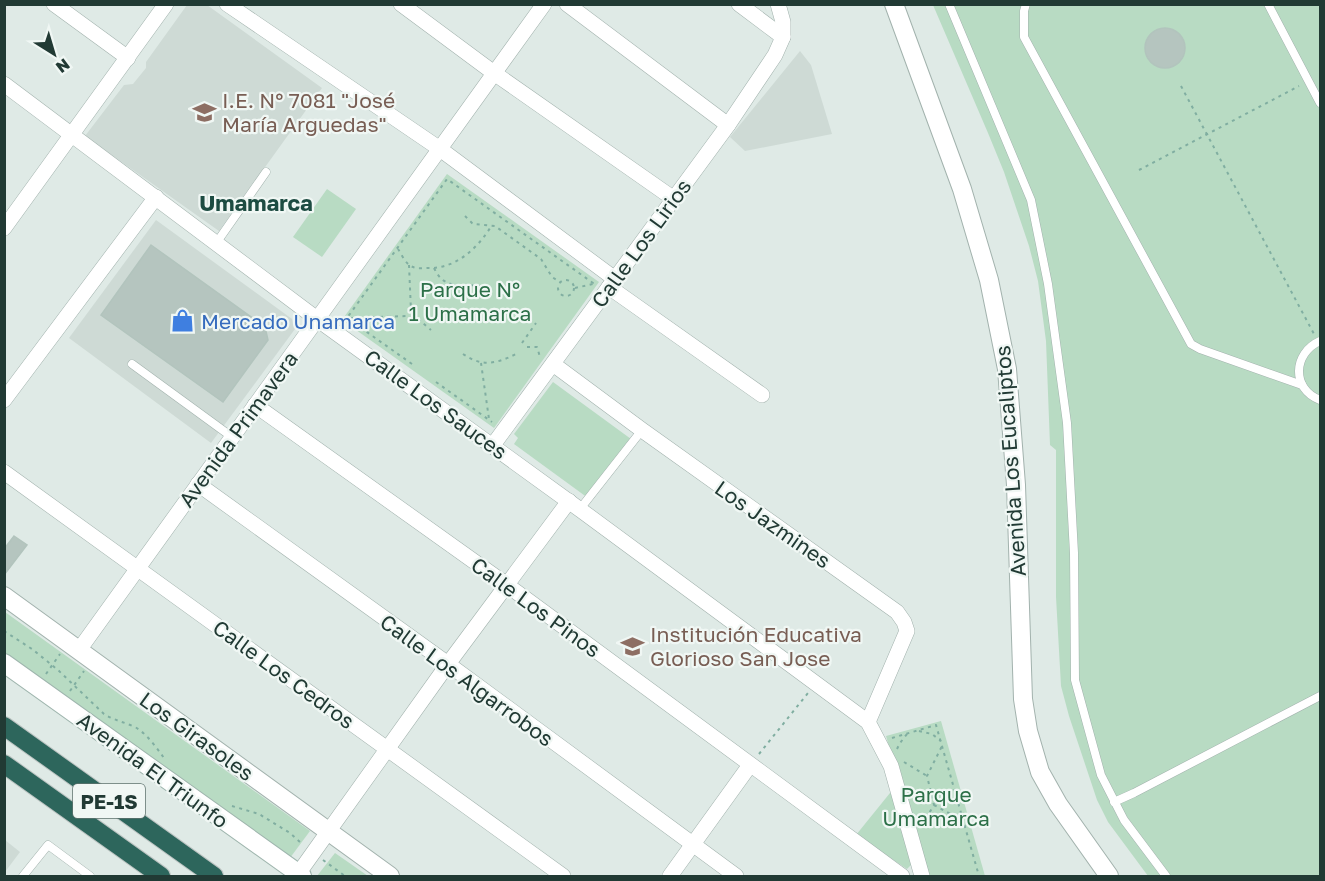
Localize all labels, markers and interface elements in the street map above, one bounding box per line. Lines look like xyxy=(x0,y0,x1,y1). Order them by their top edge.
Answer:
north arrow xyxy=(24,24,84,84)
text: N xyxy=(52,54,74,78)
place label: I.E. N° 7081 "José María Arguedas" xyxy=(222,87,395,137)
school or university icon: I.E. N° 7081 "José María Arguedas" xyxy=(191,99,217,125)
street label: Calle Los Lirios xyxy=(586,174,696,312)
district label: Umamarca xyxy=(199,189,313,216)
park label: Parque N° 1 Umamarca xyxy=(409,276,531,326)
shop icon: Mercado Unamarca xyxy=(170,308,196,334)
place label: Mercado Unamarca xyxy=(201,308,395,334)
street label: Calle Los Sauces xyxy=(359,343,513,465)
street label: Avenida Los Eucaliptos xyxy=(989,344,1031,578)
street label: Avenida Primavera xyxy=(173,346,303,512)
street label: Los Jazmines xyxy=(710,475,836,573)
street label: Calle Los Pinos xyxy=(466,551,606,663)
street label: Calle Los Algarrobos xyxy=(375,608,559,752)
street label: Calle Los Cedros xyxy=(208,614,360,734)
place label: Institución Educativa Glorioso San Jose xyxy=(650,621,862,671)
school or university icon: Institución Educativa Glorioso San Jose xyxy=(619,633,645,659)
street label: Los Girasoles xyxy=(135,686,259,786)
street label: Avenida El Triunfo xyxy=(72,706,234,834)
park label: Parque Umamarca xyxy=(882,781,990,831)
road number: PE-1S xyxy=(73,784,145,818)

